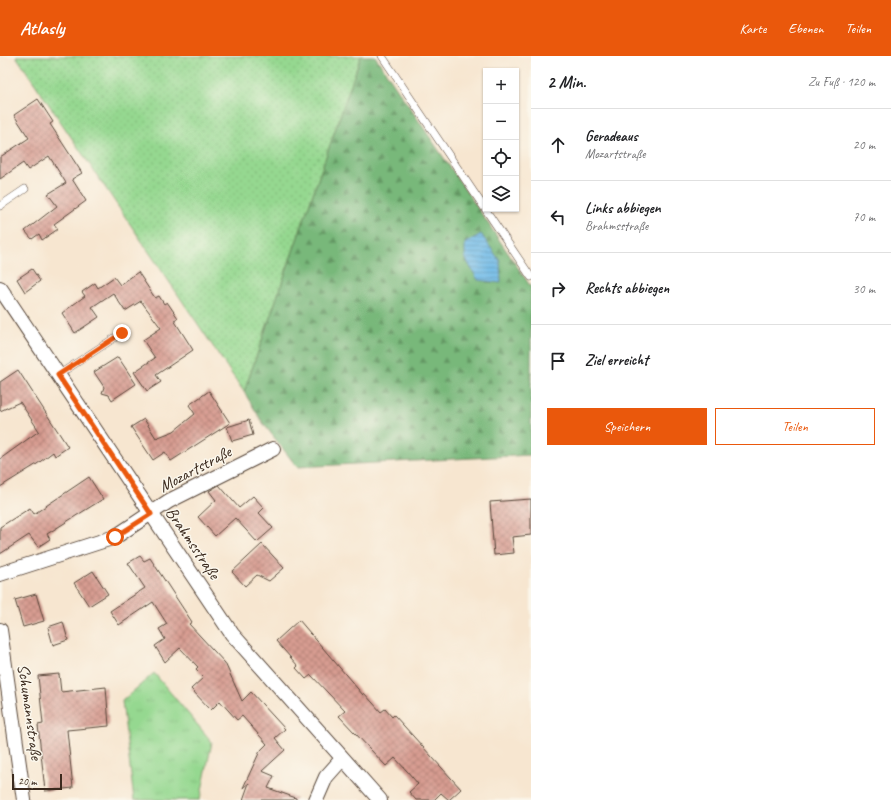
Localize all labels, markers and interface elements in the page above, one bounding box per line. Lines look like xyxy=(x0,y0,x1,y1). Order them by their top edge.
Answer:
text: Atlasly xyxy=(20,16,64,40)
text: Karte xyxy=(739,20,766,37)
text: Ebenen xyxy=(788,20,823,37)
text: Teilen xyxy=(845,20,871,37)
map controls xyxy=(483,68,519,212)
button: + xyxy=(483,68,519,104)
text: 2 Min. xyxy=(547,72,586,93)
text: Zu Fuß · 120 m xyxy=(808,74,875,90)
button: − xyxy=(483,104,519,140)
text: Geradeaus xyxy=(585,127,638,146)
icon: ahead xyxy=(547,134,569,156)
text: 20 m xyxy=(853,137,875,153)
button: locate xyxy=(483,140,519,176)
text: Mozartstraße xyxy=(585,146,645,162)
button: layers xyxy=(483,176,519,212)
text: Links abbiegen xyxy=(585,199,661,218)
icon: left xyxy=(547,206,569,228)
text: 70 m xyxy=(853,209,875,225)
text: Brahmsstraße xyxy=(585,218,648,234)
icon: right xyxy=(547,278,569,300)
text: Rechts abbiegen xyxy=(585,279,669,298)
text: 30 m xyxy=(853,281,875,297)
route end xyxy=(113,324,131,342)
icon: arrive xyxy=(547,350,569,372)
text: Ziel erreicht xyxy=(585,351,648,370)
button: Speichern xyxy=(547,408,707,445)
button: Teilen xyxy=(715,408,875,445)
street label: Mozartstraße xyxy=(155,441,236,497)
street label: Brahmsstraße xyxy=(161,503,226,584)
route start xyxy=(106,528,124,546)
street label: Schumannstraße xyxy=(13,663,47,763)
scale bar xyxy=(12,772,62,791)
text: 20 m xyxy=(18,774,37,788)

